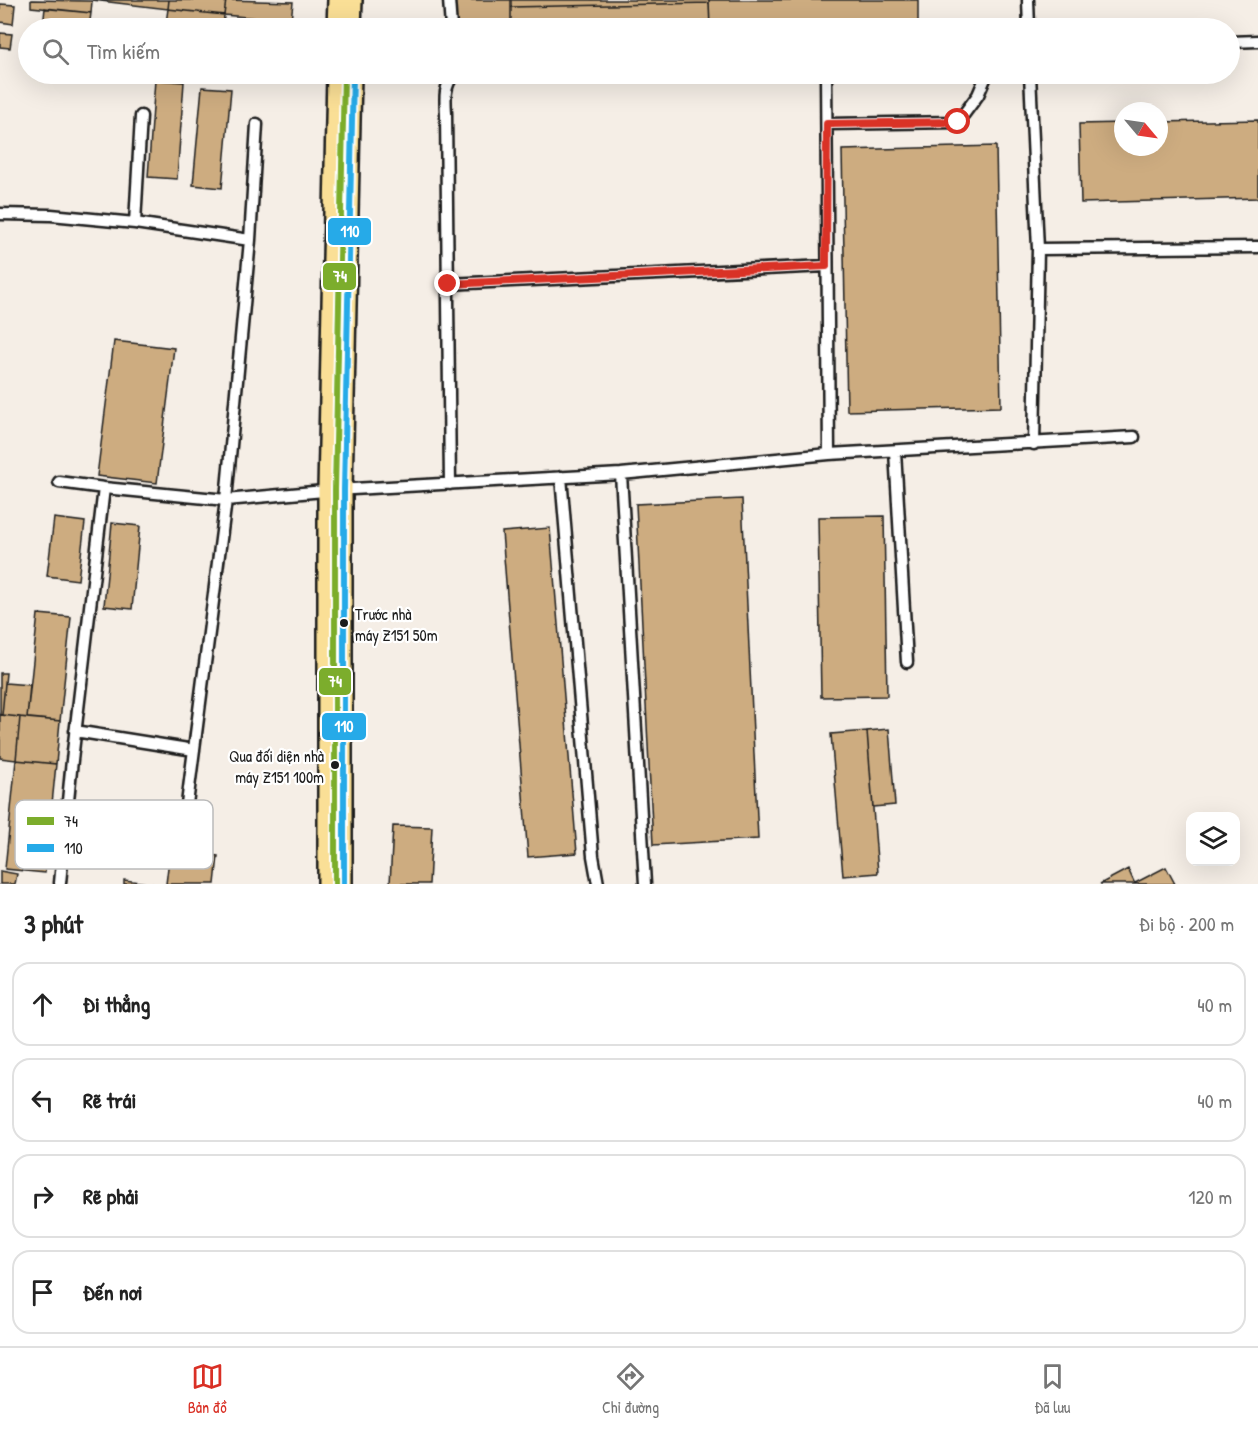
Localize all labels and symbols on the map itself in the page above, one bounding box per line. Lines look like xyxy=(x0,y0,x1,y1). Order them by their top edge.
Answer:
north arrow xyxy=(1114,102,1168,156)
route start xyxy=(944,108,970,134)
line badge: 110 xyxy=(327,217,372,246)
text: 110 xyxy=(341,220,359,242)
line badge: 74 xyxy=(322,262,357,291)
text: 74 xyxy=(332,265,347,287)
route end xyxy=(434,270,460,296)
place label: Trước nhà máy Z151 50m xyxy=(355,603,438,646)
marker: Trước nhà máy Z151 50m xyxy=(338,617,350,629)
line badge: 74 xyxy=(318,667,352,696)
text: 74 xyxy=(327,670,342,692)
line badge: 110 xyxy=(321,712,367,741)
text: 110 xyxy=(335,715,353,737)
place label: Qua đối diện nhà máy Z151 100m xyxy=(229,745,324,788)
marker: Qua đối diện nhà máy Z151 100m xyxy=(329,759,341,771)
legend xyxy=(15,800,213,869)
text: 74 xyxy=(64,810,78,832)
text: 110 xyxy=(64,837,83,859)

